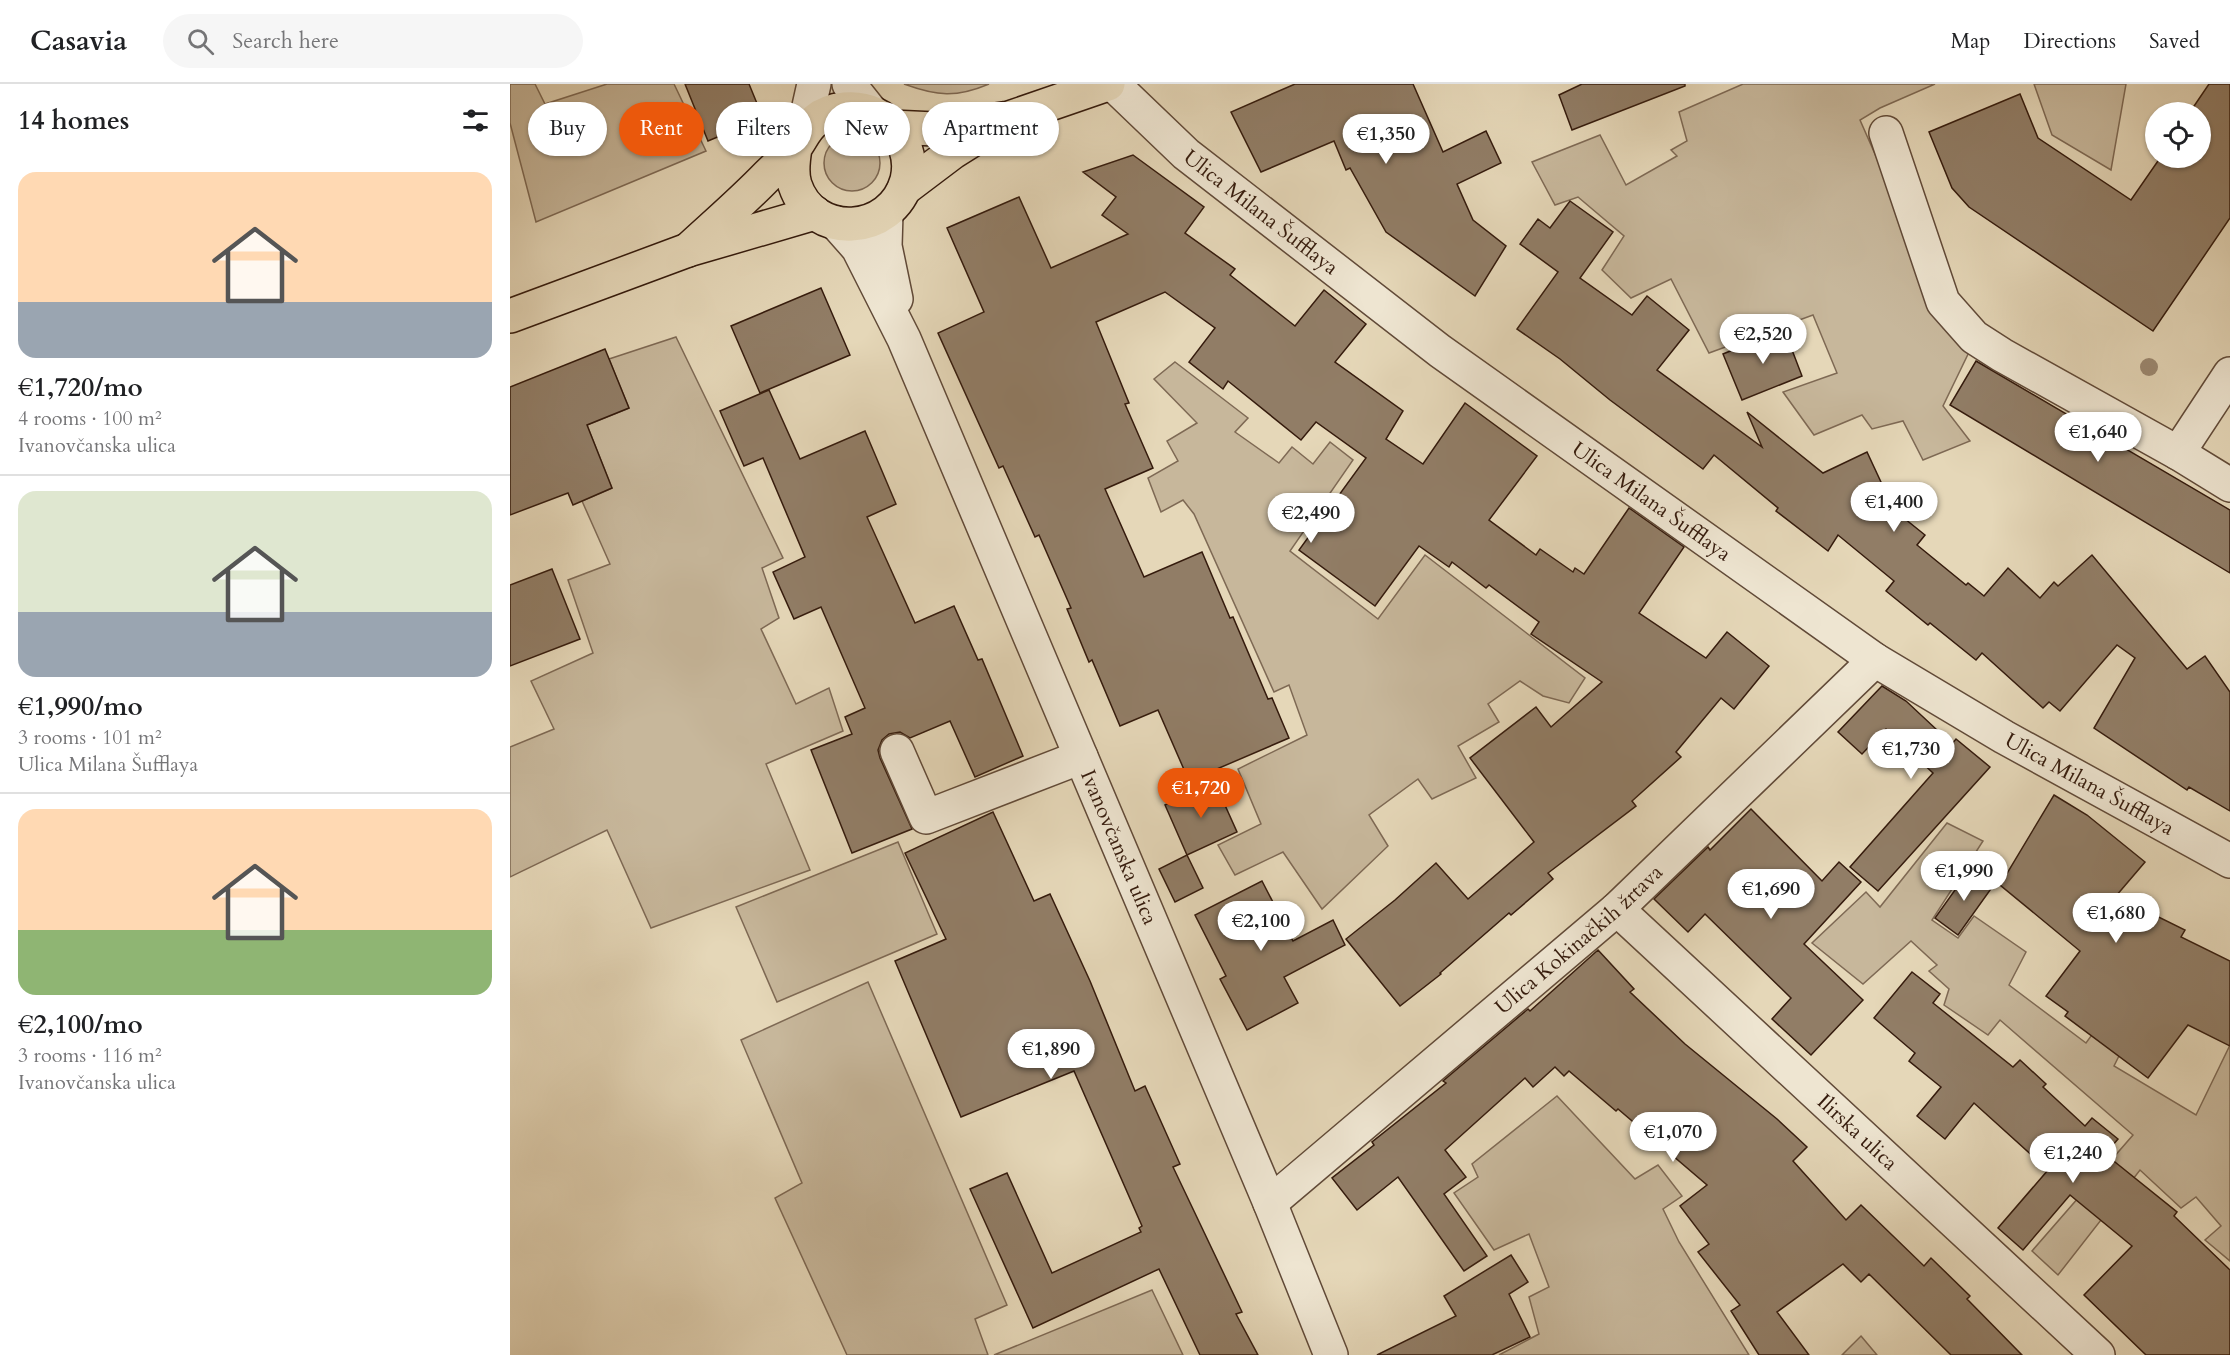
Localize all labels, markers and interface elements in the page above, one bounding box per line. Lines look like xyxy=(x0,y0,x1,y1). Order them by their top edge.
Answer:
search box xyxy=(163,14,583,68)
text: Casavia xyxy=(30,22,127,60)
icon: search xyxy=(184,25,217,58)
text: Search here xyxy=(232,26,339,56)
text: Map xyxy=(1950,27,1990,56)
text: Directions xyxy=(2023,27,2116,56)
text: Saved xyxy=(2149,27,2200,56)
chip: Buy xyxy=(528,102,607,156)
chip: Rent xyxy=(619,102,704,156)
chip: Filters xyxy=(716,102,812,156)
chip: New xyxy=(824,102,910,156)
chip: Apartment xyxy=(922,102,1059,156)
map controls xyxy=(2145,102,2211,168)
button: locate xyxy=(2145,102,2211,168)
text: 14 homes xyxy=(18,103,129,138)
icon: filters xyxy=(459,104,492,137)
pin: €1,350 xyxy=(1337,114,1435,165)
text: €1,350 xyxy=(1357,120,1415,147)
street label: Ulica Milana Šufflaya xyxy=(1177,143,1345,282)
icon: home xyxy=(201,211,309,319)
pin: €2,520 xyxy=(1714,314,1812,365)
text: €2,520 xyxy=(1734,320,1792,347)
text: €1,720/mo xyxy=(18,370,143,405)
text: 4 rooms · 100 m² xyxy=(18,405,162,432)
pin: €1,640 xyxy=(2049,412,2147,463)
text: €1,640 xyxy=(2069,418,2127,445)
text: Ivanovčanska ulica xyxy=(18,432,176,459)
street label: Ulica Milana Šufflaya xyxy=(1566,435,1737,568)
pin: €1,400 xyxy=(1845,482,1943,533)
text: €1,400 xyxy=(1865,488,1923,515)
pin: €2,490 xyxy=(1262,493,1360,544)
text: €2,490 xyxy=(1282,499,1340,526)
icon: home xyxy=(201,530,309,638)
text: €1,990/mo xyxy=(18,689,143,724)
text: 3 rooms · 101 m² xyxy=(18,724,162,751)
street label: Ulica Milana Šufflaya xyxy=(2000,726,2179,842)
pin: €1,730 xyxy=(1862,729,1960,780)
text: €1,730 xyxy=(1882,735,1940,762)
text: Ulica Milana Šufflaya xyxy=(18,751,198,778)
street label: Ivanovčanska ulica xyxy=(1074,765,1165,929)
pin: €1,720 xyxy=(1152,768,1250,819)
text: €1,720 xyxy=(1172,774,1230,801)
icon: home xyxy=(201,848,309,956)
pin: €1,990 xyxy=(1915,851,2013,902)
text: €1,990 xyxy=(1935,857,1993,884)
street label: Ulica Kokinačkih žrtava xyxy=(1489,858,1669,1021)
pin: €1,690 xyxy=(1722,869,1820,920)
text: €1,690 xyxy=(1742,875,1800,902)
pin: €1,680 xyxy=(2067,893,2165,944)
text: €1,680 xyxy=(2087,899,2145,926)
pin: €2,100 xyxy=(1212,901,1310,952)
text: €2,100 xyxy=(1232,907,1290,934)
text: €2,100/mo xyxy=(18,1007,143,1042)
pin: €1,890 xyxy=(1002,1029,1100,1080)
text: €1,890 xyxy=(1022,1035,1080,1062)
text: 3 rooms · 116 m² xyxy=(18,1042,162,1069)
text: Ivanovčanska ulica xyxy=(18,1069,176,1096)
street label: Ilirska ulica xyxy=(1811,1087,1904,1177)
pin: €1,070 xyxy=(1624,1112,1722,1163)
text: €1,070 xyxy=(1644,1118,1702,1145)
pin: €1,240 xyxy=(2024,1133,2122,1184)
text: €1,240 xyxy=(2044,1139,2102,1166)

